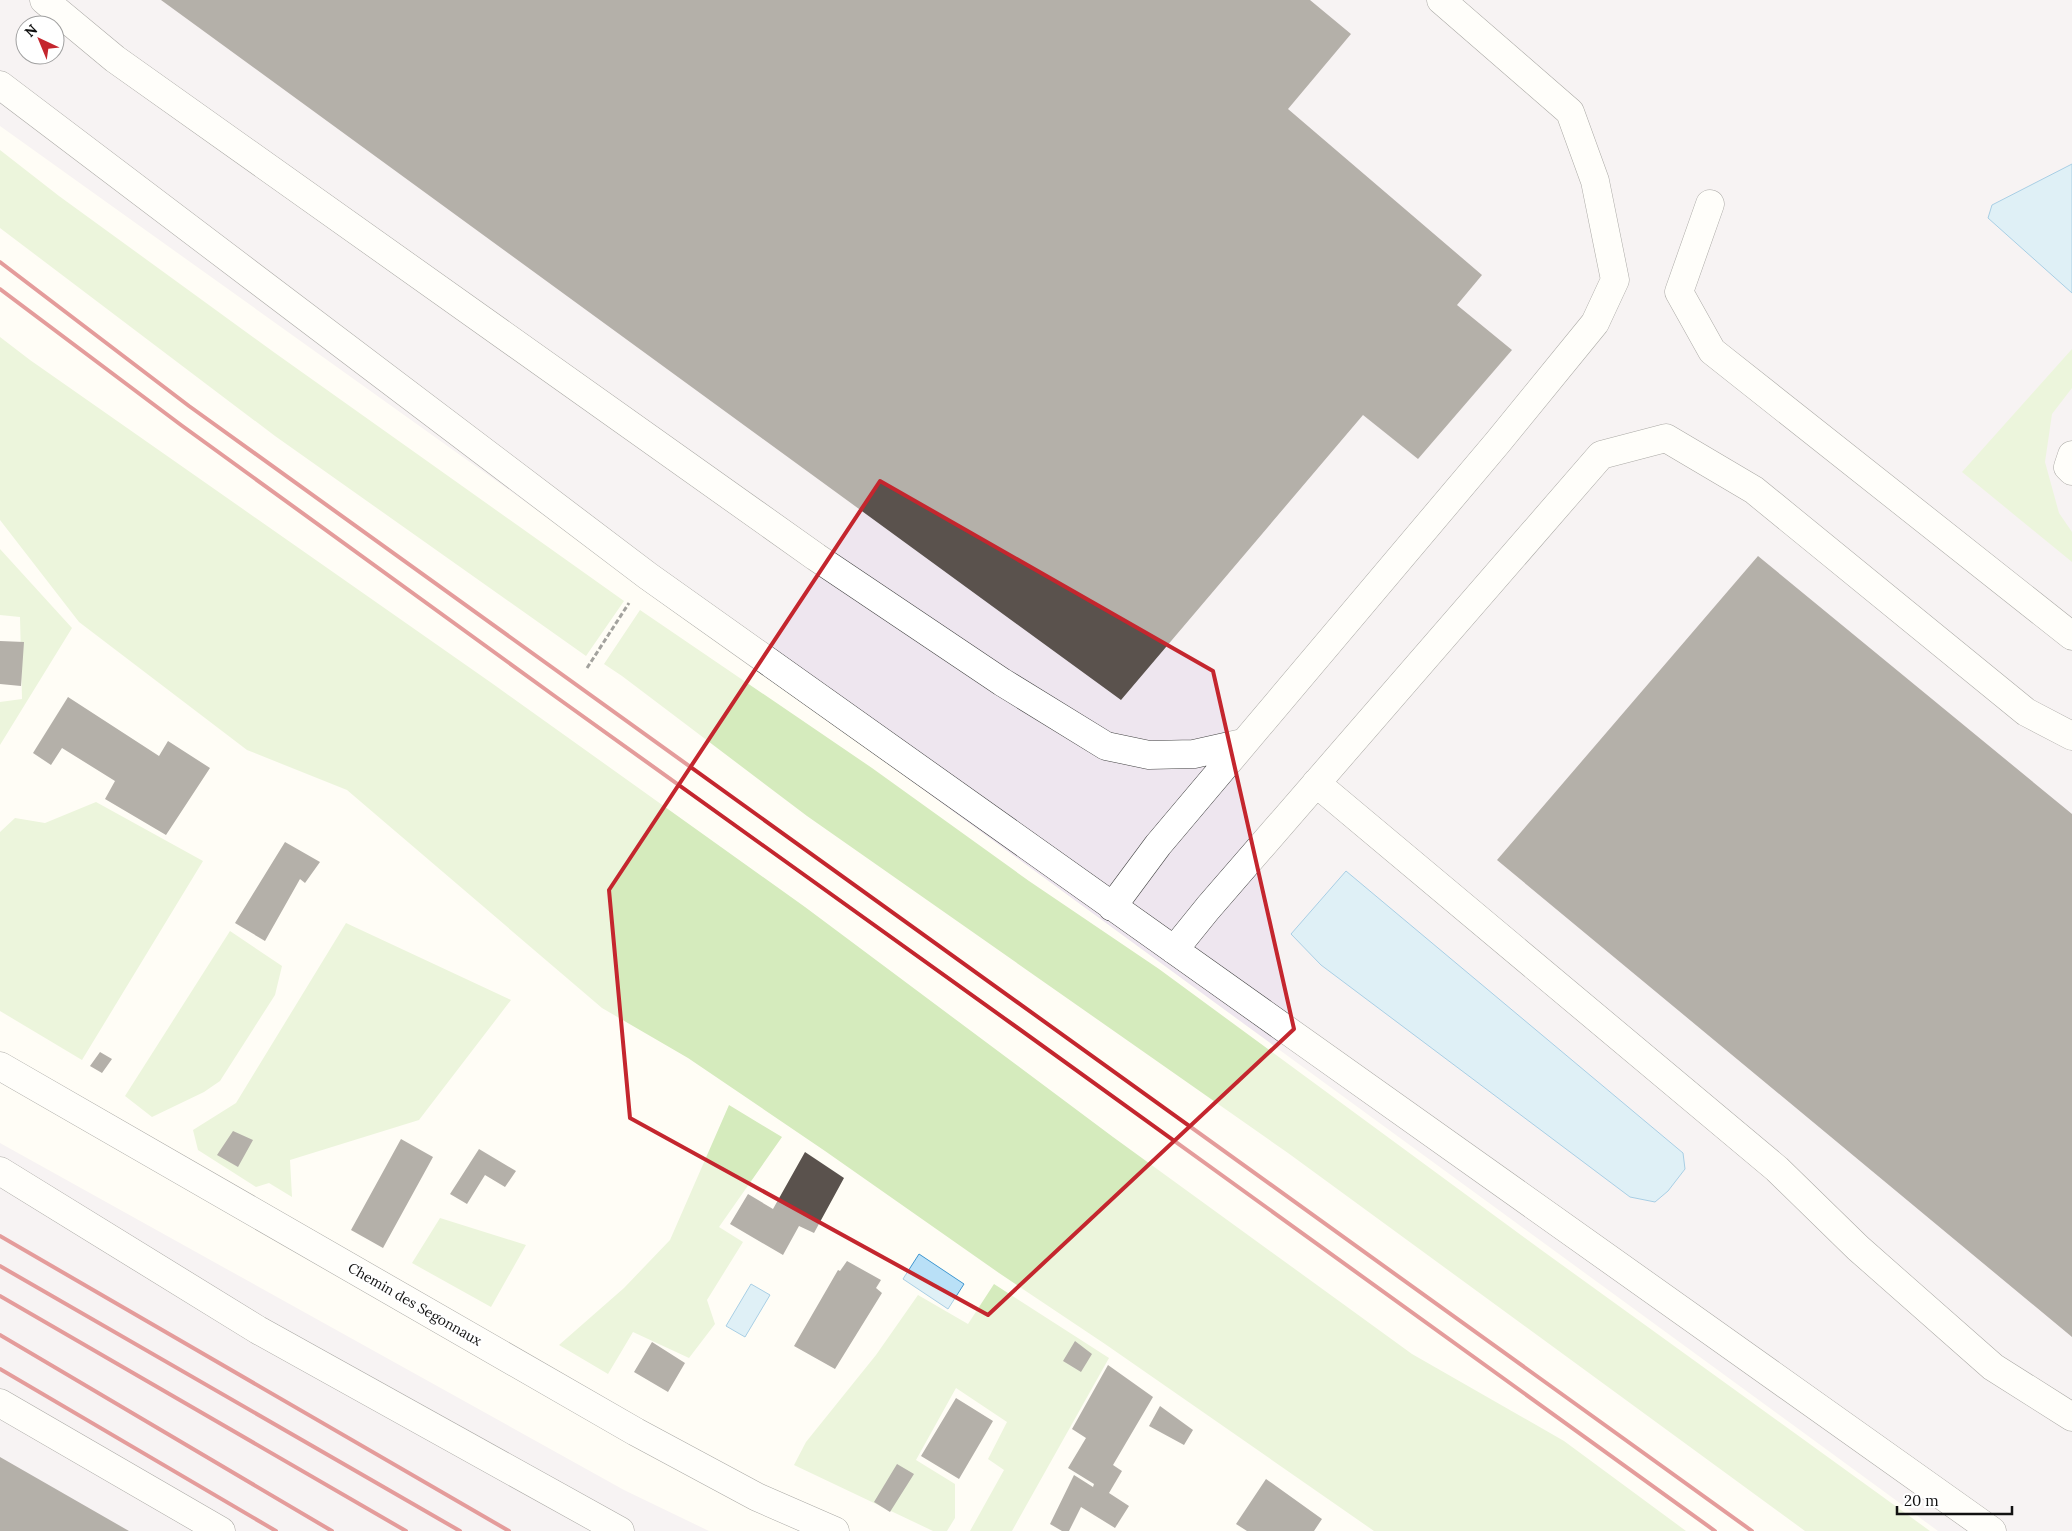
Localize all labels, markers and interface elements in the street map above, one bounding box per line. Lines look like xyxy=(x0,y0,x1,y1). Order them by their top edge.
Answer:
north arrow xyxy=(15,15,65,65)
text: N xyxy=(21,20,41,41)
street label: Chemin des Segonnaux xyxy=(345,1258,486,1350)
scale bar xyxy=(1897,1484,2012,1516)
text: 20 m xyxy=(1904,1491,1939,1510)

